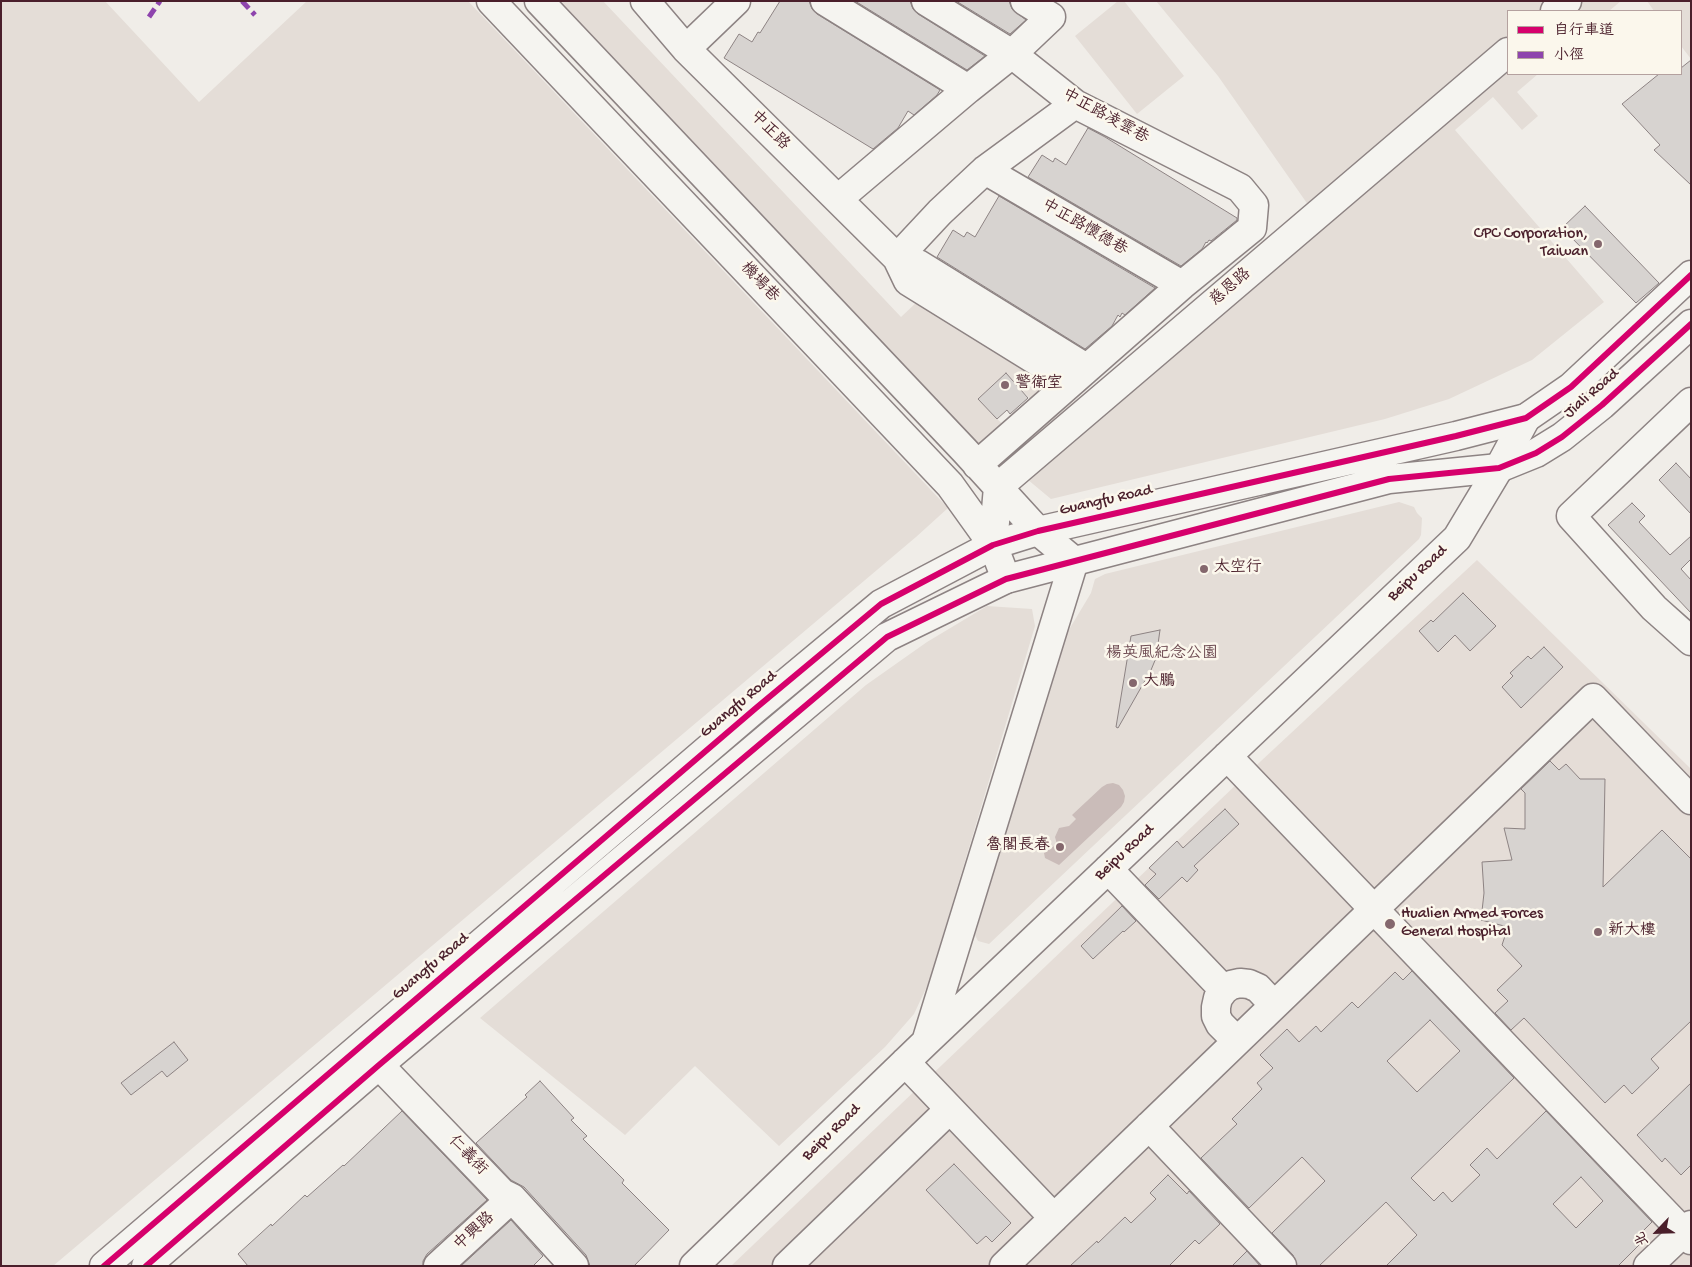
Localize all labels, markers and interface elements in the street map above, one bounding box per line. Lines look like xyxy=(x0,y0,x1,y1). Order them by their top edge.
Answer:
legend xyxy=(1507,10,1682,75)
text: 自行車道 xyxy=(1554,22,1614,40)
text: 小徑 xyxy=(1554,47,1584,65)
street label: 中正路凌雲巷 xyxy=(1058,85,1152,149)
street label: 中正路 xyxy=(745,107,793,155)
street label: 中正路懷德巷 xyxy=(1038,196,1130,260)
place label: CPC Corporation, Taiwan xyxy=(1474,225,1588,263)
marker: CPC Corporation, Taiwan xyxy=(1592,238,1604,250)
street label: 機場巷 xyxy=(736,259,782,307)
street label: 慈恩路 xyxy=(1207,265,1255,311)
street label: Jiali Road xyxy=(1561,365,1623,423)
place label: 警衛室 xyxy=(1015,375,1063,395)
marker: 警衛室 xyxy=(999,379,1011,391)
street label: Guangfu Road xyxy=(1058,481,1154,521)
street label: Beipu Road xyxy=(1384,542,1452,606)
place label: 太空行 xyxy=(1214,559,1262,579)
marker: 太空行 xyxy=(1198,563,1210,575)
park label: 楊英風紀念公園 xyxy=(1106,645,1218,665)
street label: Guangfu Road xyxy=(697,667,781,743)
place label: 大鵬 xyxy=(1143,673,1175,693)
marker: 大鵬 xyxy=(1127,677,1139,689)
street label: Beipu Road xyxy=(1091,821,1159,885)
place label: 魯閣長春 xyxy=(986,837,1050,857)
marker: 魯閣長春 xyxy=(1054,841,1066,853)
place label: Hualien Armed Forces General Hospital xyxy=(1401,905,1543,943)
marker: Hualien Armed Forces General Hospital xyxy=(1383,917,1397,931)
place label: 新大樓 xyxy=(1608,922,1656,942)
marker: 新大樓 xyxy=(1592,926,1604,938)
street label: Guangfu Road xyxy=(389,929,473,1005)
street label: Beipu Road xyxy=(799,1100,865,1166)
street label: 仁義街 xyxy=(443,1132,491,1180)
north arrow xyxy=(1632,1207,1682,1257)
street label: 中興路 xyxy=(451,1209,499,1255)
text: 北 xyxy=(1632,1228,1653,1248)

